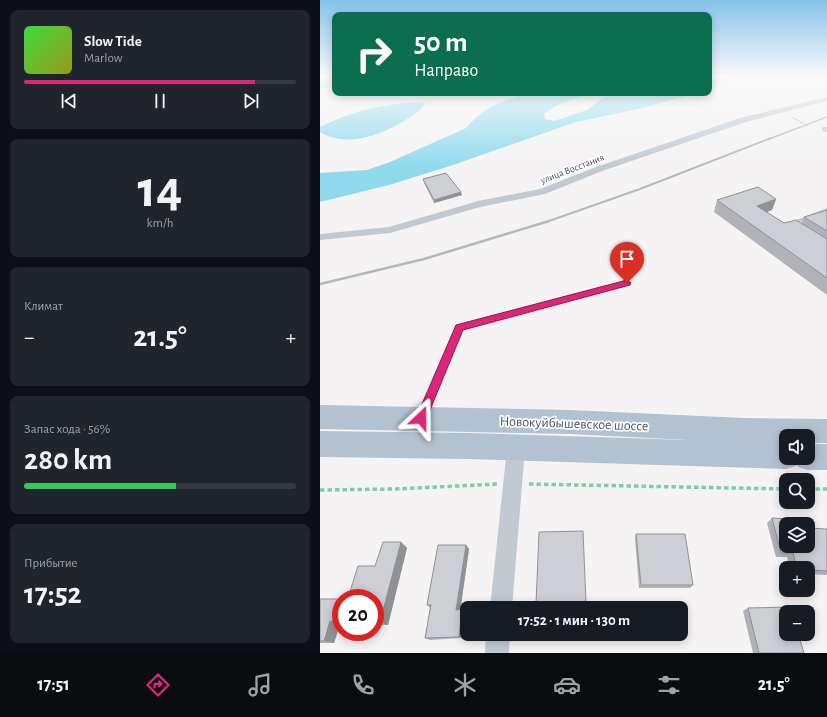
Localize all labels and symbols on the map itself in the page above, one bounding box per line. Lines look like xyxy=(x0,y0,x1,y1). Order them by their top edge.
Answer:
street label: улица Восстания xyxy=(538,152,605,186)
pin xyxy=(610,242,644,283)
position arrow xyxy=(400,397,442,439)
street label: Новокуйбышевское шоссе xyxy=(499,414,649,434)
speed limit sign: 20 xyxy=(332,589,384,641)

